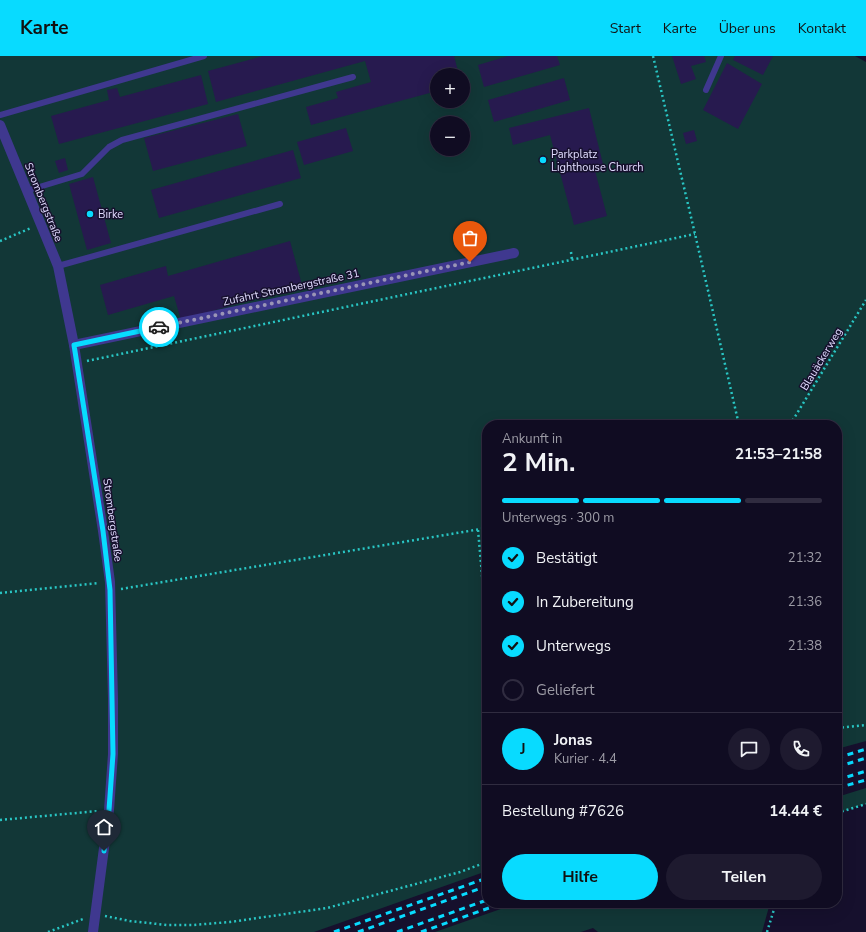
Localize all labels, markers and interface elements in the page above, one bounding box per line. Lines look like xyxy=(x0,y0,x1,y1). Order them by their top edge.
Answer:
text: Karte xyxy=(20,15,69,41)
text: Start xyxy=(610,19,641,38)
text: Karte xyxy=(663,19,697,38)
text: Über uns xyxy=(719,19,776,38)
text: Kontakt xyxy=(798,19,846,38)
map controls xyxy=(430,68,470,156)
button: + xyxy=(430,68,470,108)
button: − xyxy=(430,116,470,156)
place label: Parkplatz Lighthouse Church xyxy=(551,147,644,175)
marker: Parkplatz Lighthouse Church xyxy=(538,155,548,165)
street label: Strombergstraße xyxy=(21,160,66,244)
place label: Birke xyxy=(98,207,123,222)
marker: Birke xyxy=(85,209,95,219)
pin xyxy=(453,221,487,262)
icon: bag xyxy=(459,227,481,249)
street label: Zufahrt Strombergstraße 31 xyxy=(221,266,361,309)
courier xyxy=(139,307,179,347)
icon: car xyxy=(148,316,170,338)
street label: Blauäckerweg xyxy=(797,325,846,393)
text: Ankunft in xyxy=(502,430,562,448)
text: 21:53–21:58 xyxy=(735,444,822,464)
text: 2 Min. xyxy=(502,445,575,480)
street label: Strombergstraße xyxy=(99,477,126,563)
text: Unterwegs · 300 m xyxy=(502,509,614,527)
icon: check xyxy=(502,547,524,569)
text: Bestätigt xyxy=(536,548,597,568)
text: 21:32 xyxy=(788,549,822,567)
icon: check xyxy=(502,591,524,613)
text: In Zubereitung xyxy=(536,592,634,612)
text: 21:36 xyxy=(788,593,822,611)
icon: check xyxy=(502,635,524,657)
text: Unterwegs xyxy=(536,636,611,656)
text: 21:38 xyxy=(788,637,822,655)
text: Geliefert xyxy=(536,680,595,700)
button: chat xyxy=(728,728,770,770)
button: phone xyxy=(780,728,822,770)
text: Jonas xyxy=(554,730,592,750)
text: J xyxy=(520,739,526,759)
text: Kurier · 4.4 xyxy=(554,750,617,768)
text: Bestellung #7626 xyxy=(502,801,624,821)
text: 14.44 € xyxy=(769,801,822,821)
pin xyxy=(87,810,121,851)
icon: home xyxy=(93,816,115,838)
button: Hilfe xyxy=(502,854,658,900)
button: Teilen xyxy=(666,854,822,900)

